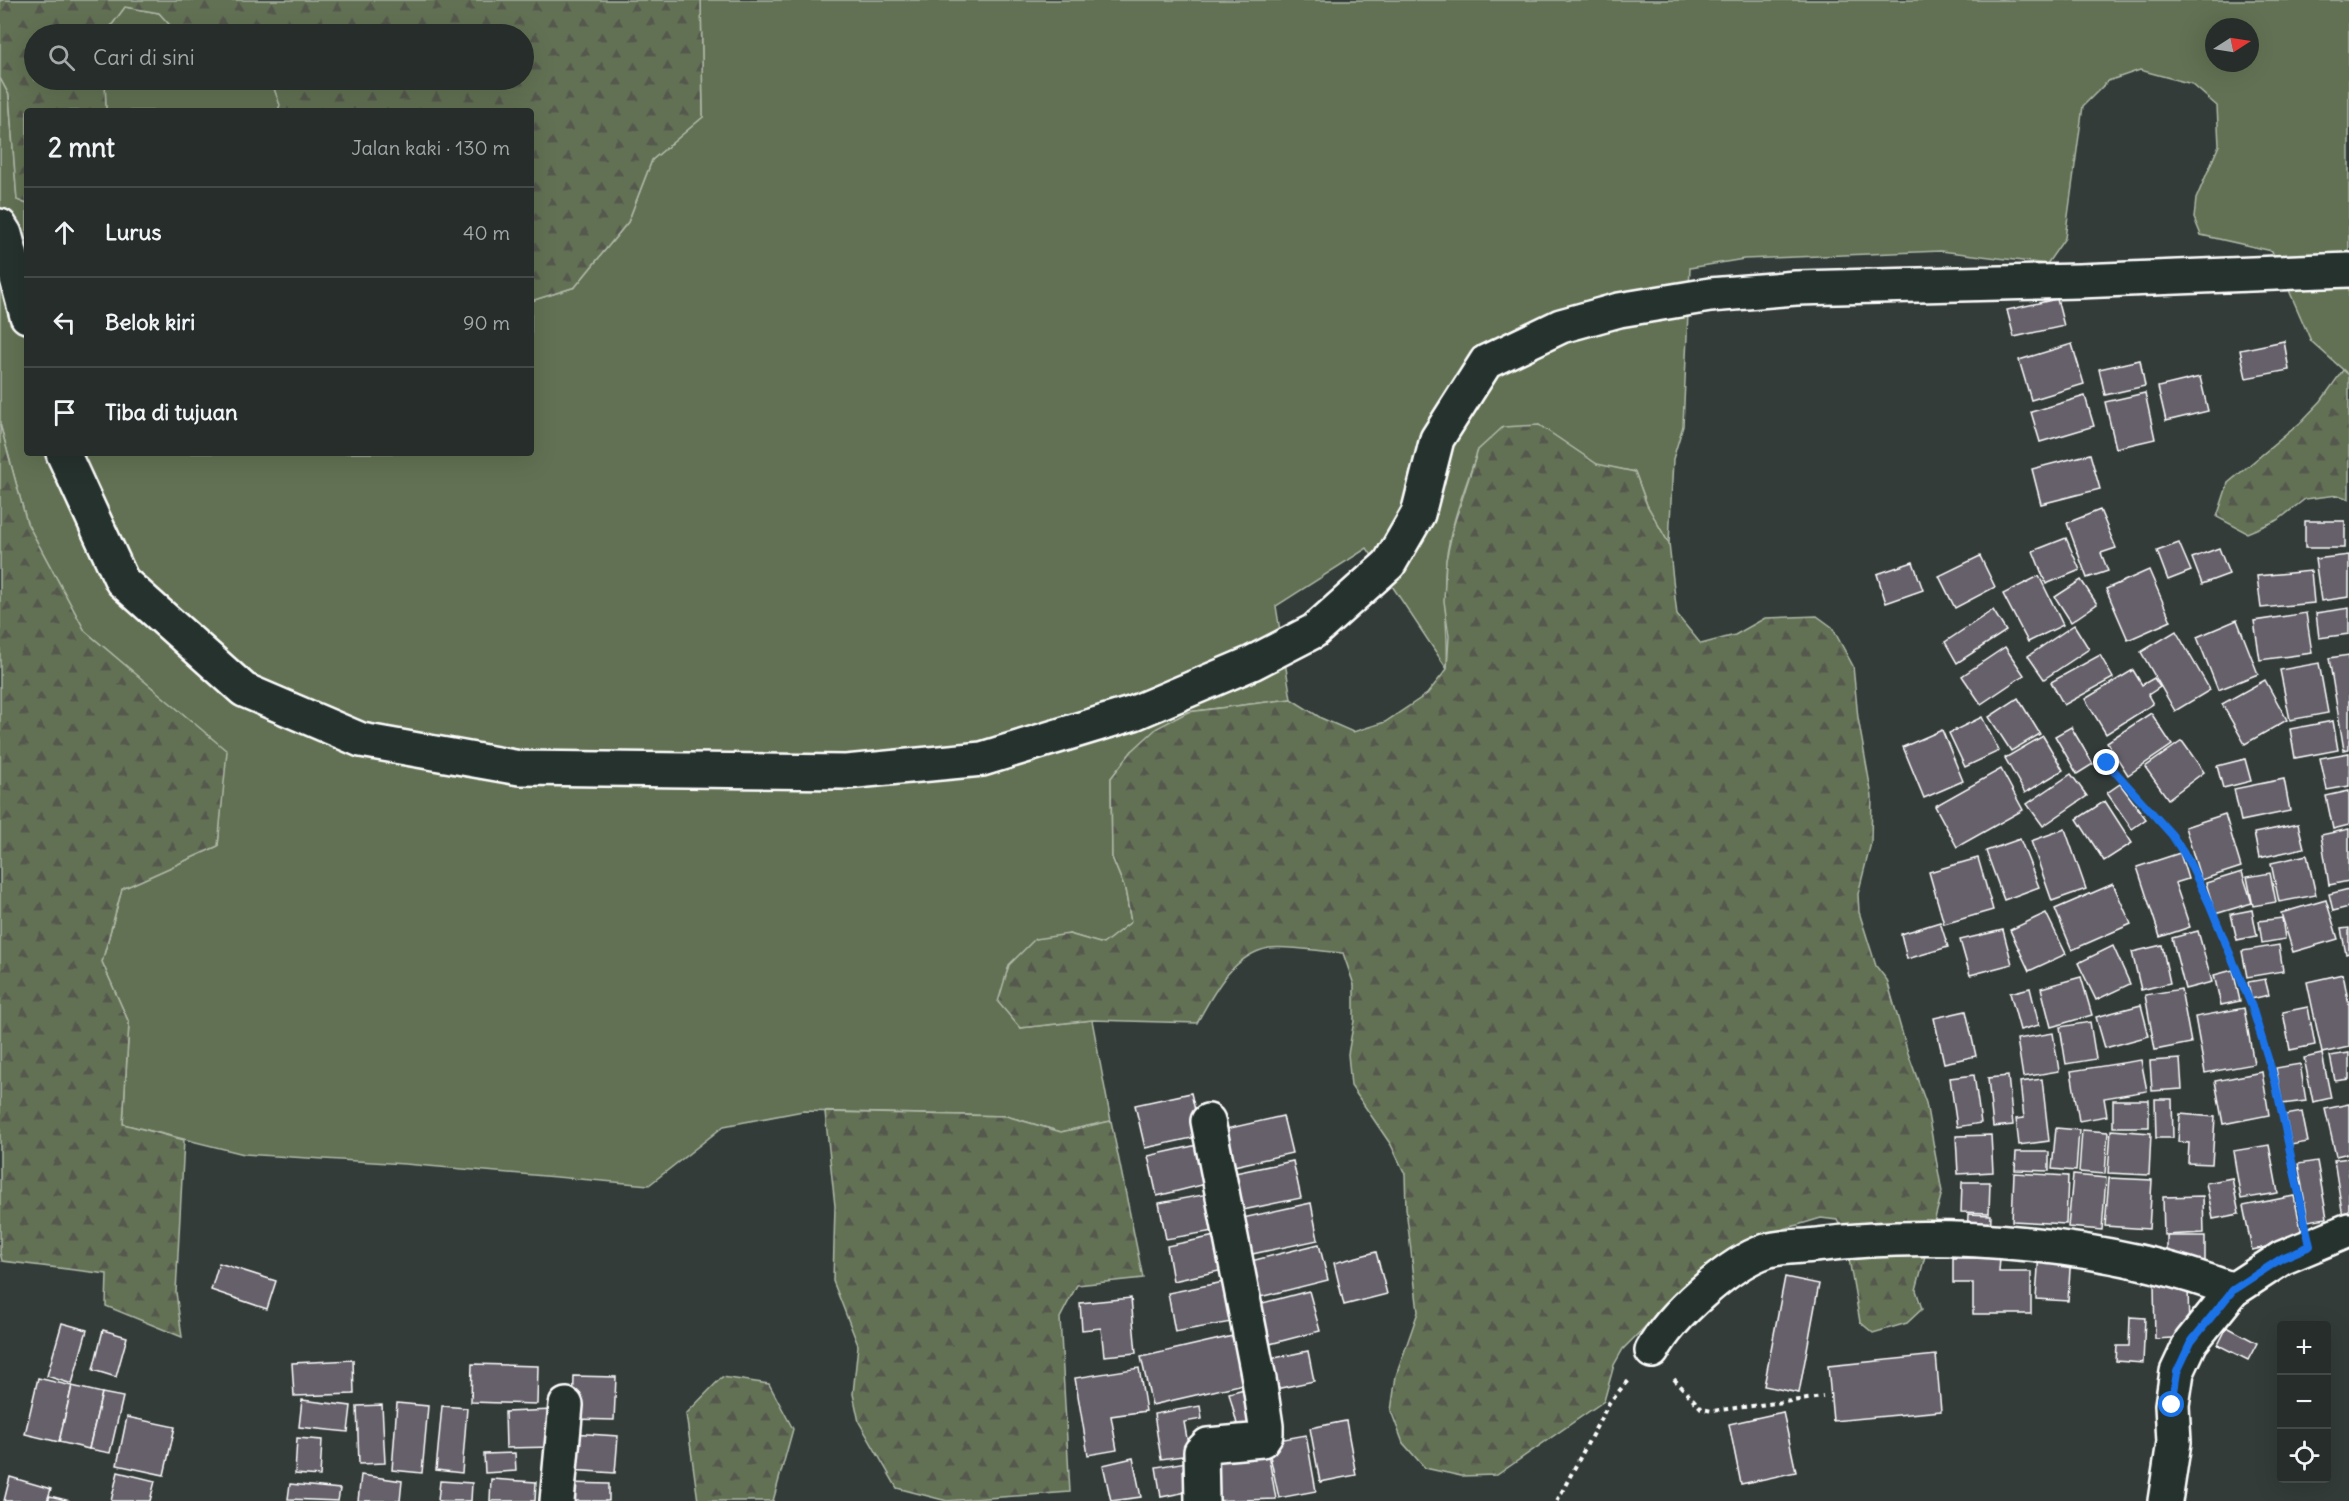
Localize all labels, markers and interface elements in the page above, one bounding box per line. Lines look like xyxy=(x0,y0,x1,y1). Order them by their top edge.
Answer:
north arrow xyxy=(2205,18,2259,72)
search box xyxy=(24,24,534,90)
icon: search xyxy=(45,41,78,74)
text: Cari di sini xyxy=(93,43,195,71)
text: 2 mnt xyxy=(48,131,115,164)
text: Jalan kaki · 130 m xyxy=(351,135,510,160)
icon: ahead xyxy=(48,216,81,249)
text: Lurus xyxy=(105,218,161,246)
text: 40 m xyxy=(463,220,510,245)
icon: left xyxy=(48,306,81,339)
text: Belok kiri xyxy=(105,308,195,336)
text: 90 m xyxy=(463,310,510,335)
icon: arrive xyxy=(48,396,81,429)
text: Tiba di tujuan xyxy=(105,398,238,426)
route end xyxy=(2093,749,2119,775)
map controls xyxy=(2277,1321,2331,1483)
button: + xyxy=(2277,1321,2331,1375)
button: − xyxy=(2277,1375,2331,1429)
route start xyxy=(2158,1391,2184,1417)
button: locate xyxy=(2277,1429,2331,1483)

